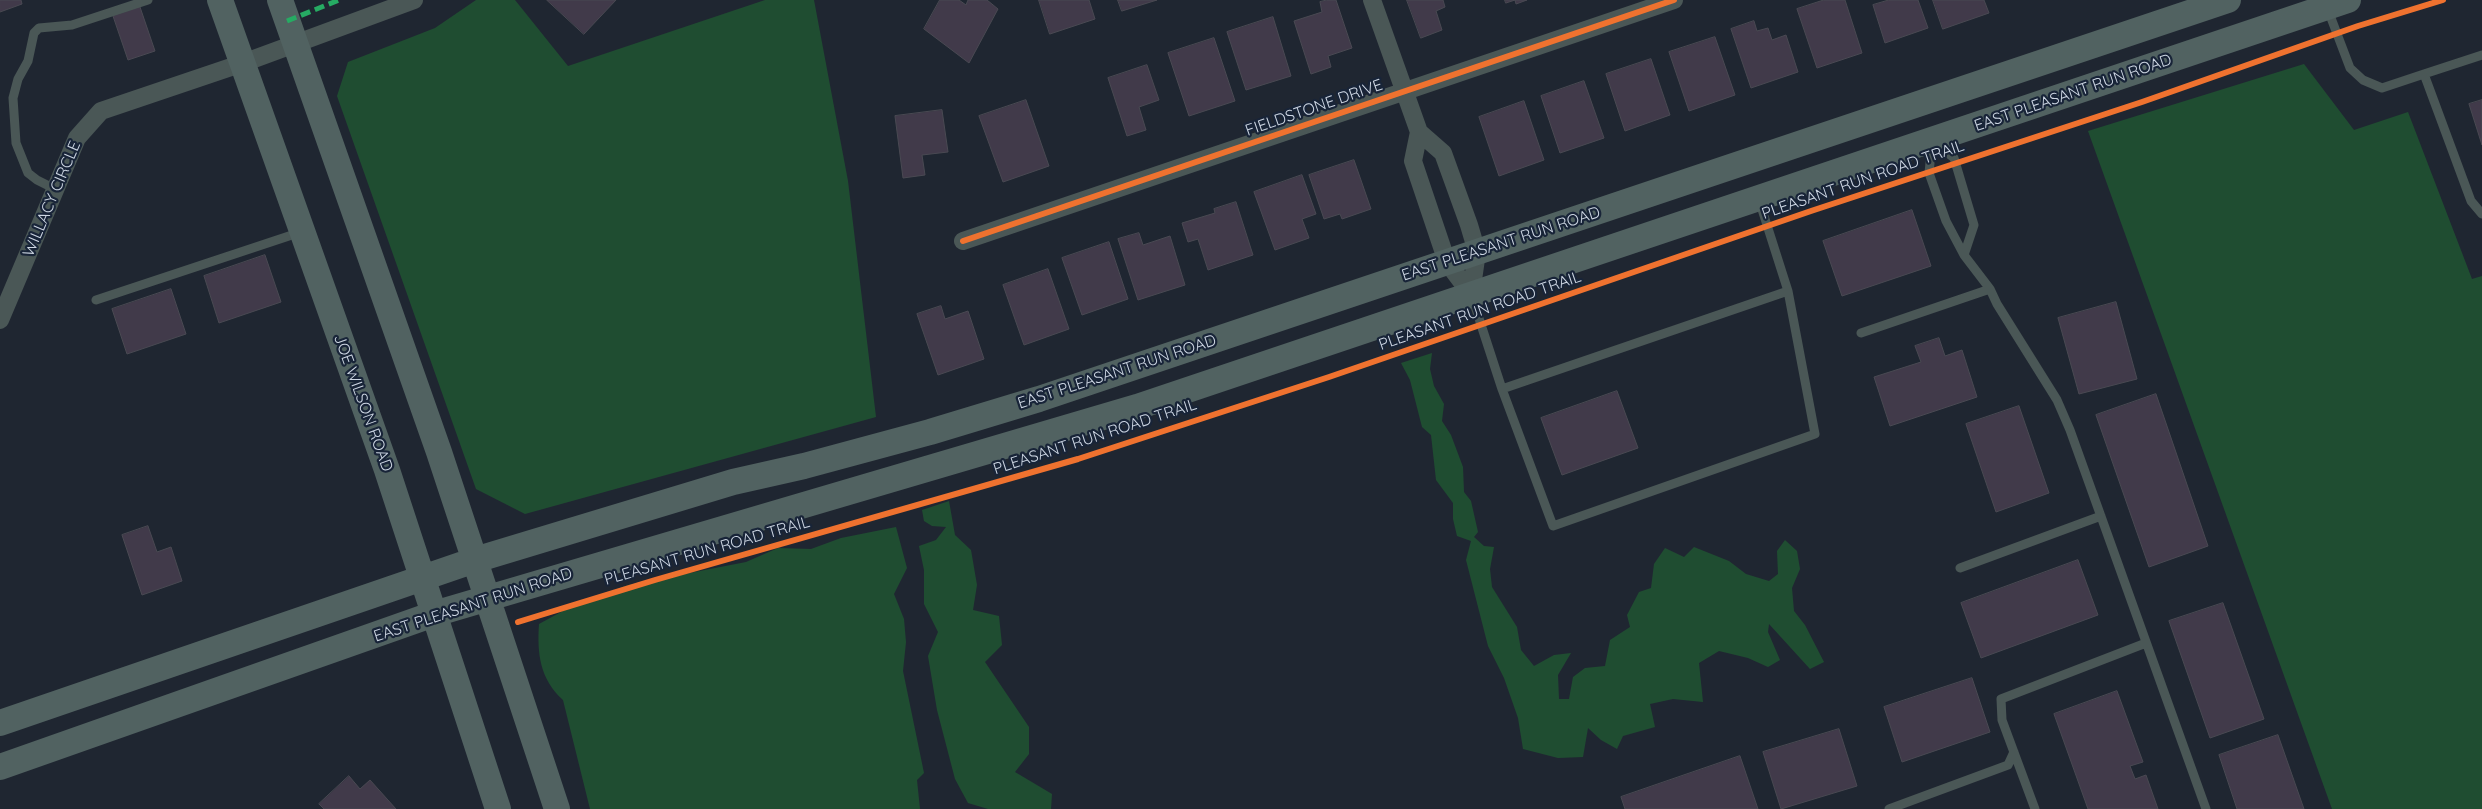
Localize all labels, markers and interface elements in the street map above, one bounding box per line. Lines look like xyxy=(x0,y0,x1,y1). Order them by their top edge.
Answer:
street label: EAST PLEASANT RUN ROAD xyxy=(1972,50,2174,136)
street label: FIELDSTONE DRIVE xyxy=(1243,76,1385,140)
street label: PLEASANT RUN ROAD TRAIL xyxy=(1759,136,1967,224)
street label: WILLACY CIRCLE xyxy=(19,138,85,260)
street label: EAST PLEASANT RUN ROAD xyxy=(1399,203,1603,285)
street label: PLEASANT RUN ROAD TRAIL xyxy=(1376,267,1584,355)
street label: EAST PLEASANT RUN ROAD xyxy=(1015,331,1219,413)
street label: JOE WILSON ROAD xyxy=(329,332,397,474)
street label: PLEASANT RUN ROAD TRAIL xyxy=(991,395,1199,479)
street label: PLEASANT RUN ROAD TRAIL xyxy=(602,512,812,590)
street label: EAST PLEASANT RUN ROAD xyxy=(371,564,575,646)

